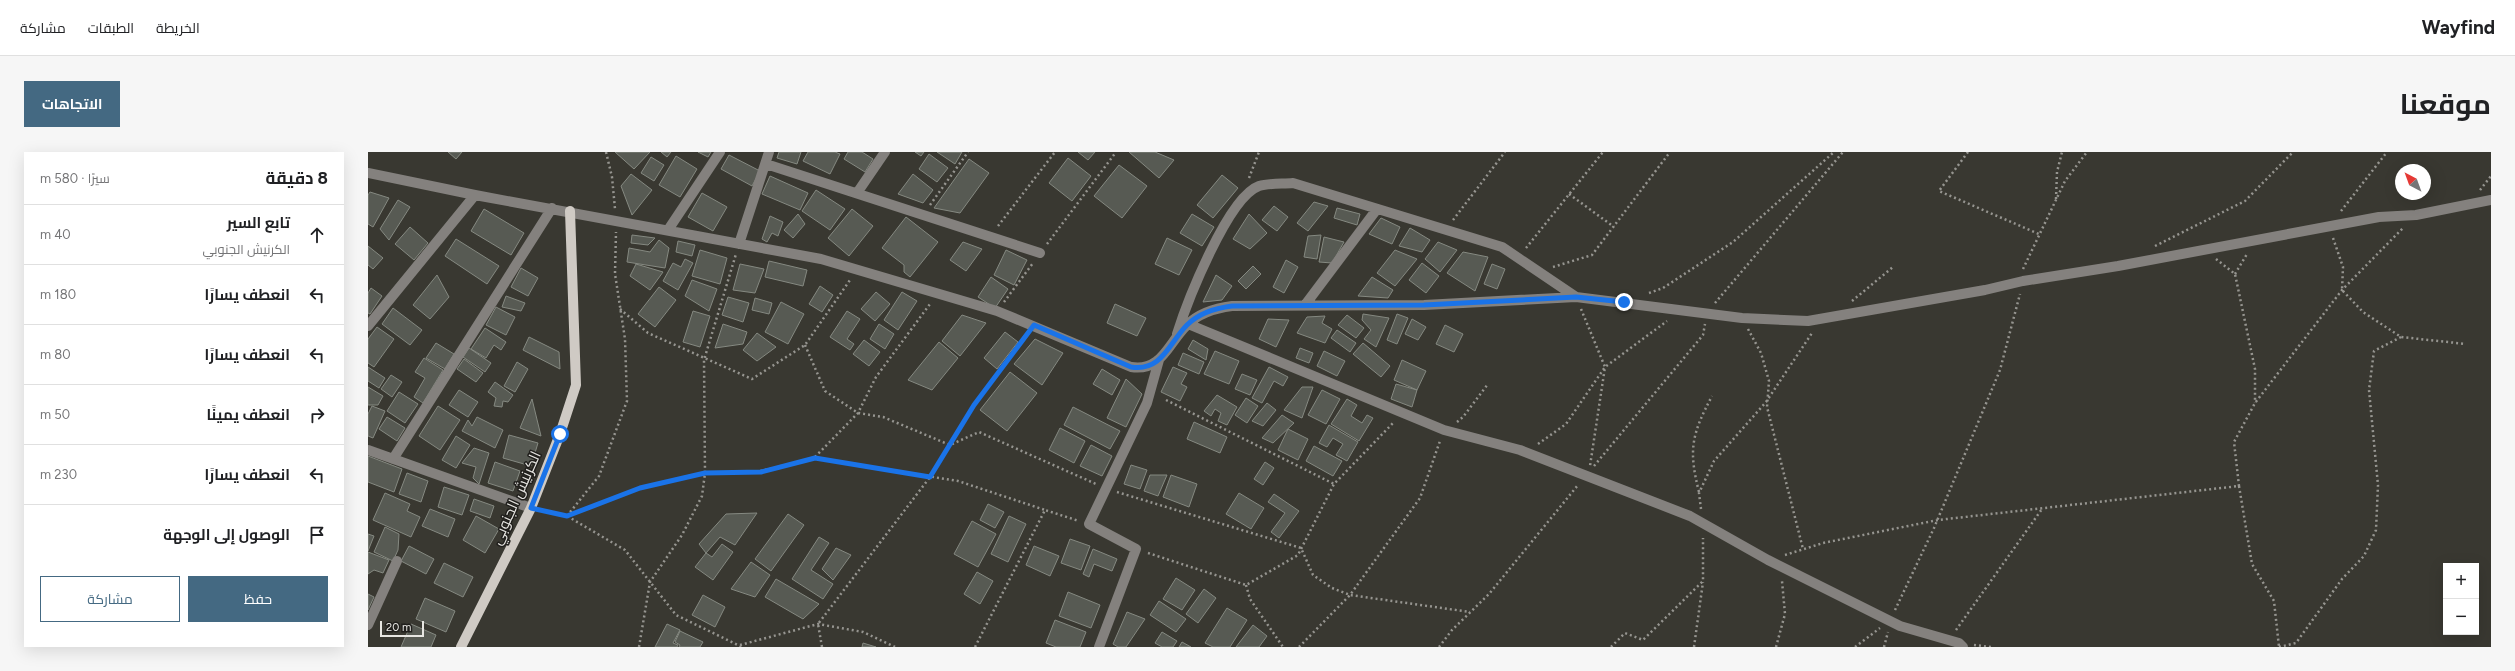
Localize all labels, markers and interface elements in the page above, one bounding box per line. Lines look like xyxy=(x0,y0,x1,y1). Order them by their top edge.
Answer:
text: Wayfind xyxy=(2422,16,2495,39)
text: مشاركة xyxy=(20,20,66,37)
text: الطبقات xyxy=(88,20,134,37)
text: الخريطة xyxy=(156,20,200,37)
button: الاتجاهات xyxy=(24,81,120,127)
text: موقعنا xyxy=(2400,87,2491,121)
north arrow xyxy=(2395,164,2431,200)
text: 8 دقيقة xyxy=(265,168,328,188)
text: سيرًا · 580 m xyxy=(40,171,110,186)
text: تابع السير xyxy=(227,214,290,232)
icon: ahead xyxy=(306,224,328,246)
text: 40 m xyxy=(40,227,71,242)
text: الكرنيش الجنوبي xyxy=(203,242,290,257)
icon: left xyxy=(306,284,328,306)
text: انعطف يسارًا xyxy=(205,286,290,304)
text: 180 m xyxy=(40,287,76,302)
route end xyxy=(1615,293,1633,311)
icon: left xyxy=(306,344,328,366)
text: انعطف يسارًا xyxy=(205,346,290,364)
text: 80 m xyxy=(40,347,71,362)
icon: right xyxy=(306,404,328,426)
text: انعطف يمينًا xyxy=(206,406,290,424)
text: 50 m xyxy=(40,407,70,422)
route start xyxy=(551,425,569,443)
street label: الكرنيش الجنوبي xyxy=(487,448,547,549)
icon: left xyxy=(306,464,328,486)
text: انعطف يسارًا xyxy=(205,466,290,484)
text: 230 m xyxy=(40,467,77,482)
icon: arrive xyxy=(306,524,328,546)
text: الوصول إلى الوجهة xyxy=(163,526,290,544)
map controls xyxy=(2443,563,2479,635)
button: + xyxy=(2443,563,2479,599)
button: مشاركة xyxy=(40,576,180,622)
button: حفظ xyxy=(188,576,328,622)
button: − xyxy=(2443,599,2479,635)
scale bar xyxy=(380,619,424,638)
text: 20 m xyxy=(386,621,411,634)

